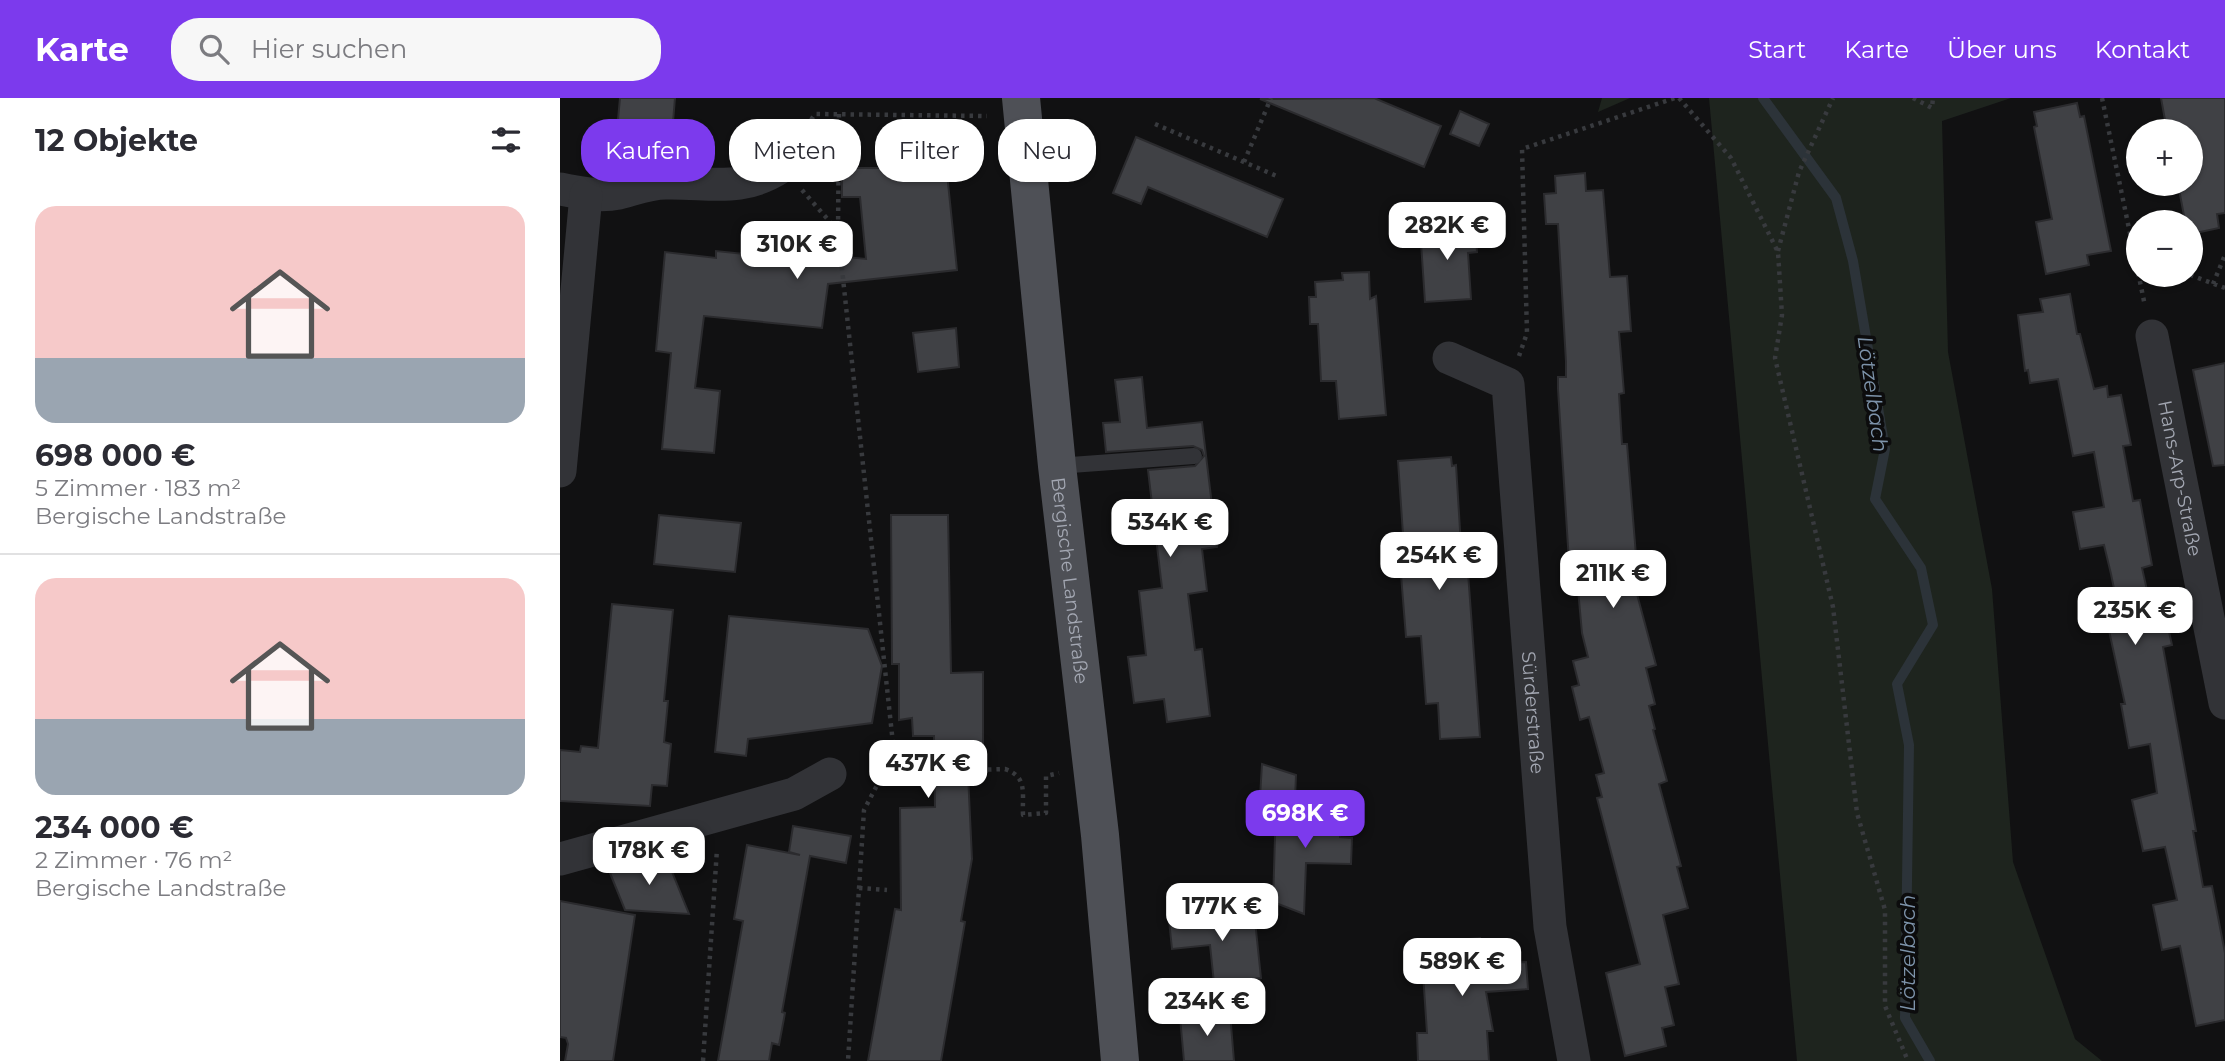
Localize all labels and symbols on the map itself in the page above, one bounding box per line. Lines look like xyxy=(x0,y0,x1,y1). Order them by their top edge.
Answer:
pin: 282K € xyxy=(1390,202,1504,262)
pin: 310K € xyxy=(740,222,854,281)
water label: Lötzelbach xyxy=(1852,334,1894,454)
street label: Hans-Arp-Straße xyxy=(2154,398,2207,558)
street label: Bergische Landstraße xyxy=(1047,476,1094,685)
pin: 534K € xyxy=(1113,500,1227,559)
pin: 254K € xyxy=(1382,532,1496,592)
pin: 211K € xyxy=(1556,550,1670,610)
pin: 235K € xyxy=(2078,588,2192,647)
street label: Sürderstraße xyxy=(1517,650,1550,775)
pin: 437K € xyxy=(871,740,985,800)
pin: 698K € xyxy=(1248,790,1362,850)
pin: 178K € xyxy=(592,828,706,887)
pin: 177K € xyxy=(1165,884,1279,943)
water label: Lötzelbach xyxy=(1895,894,1920,1012)
pin: 589K € xyxy=(1405,939,1519,998)
pin: 234K € xyxy=(1150,978,1264,1038)

